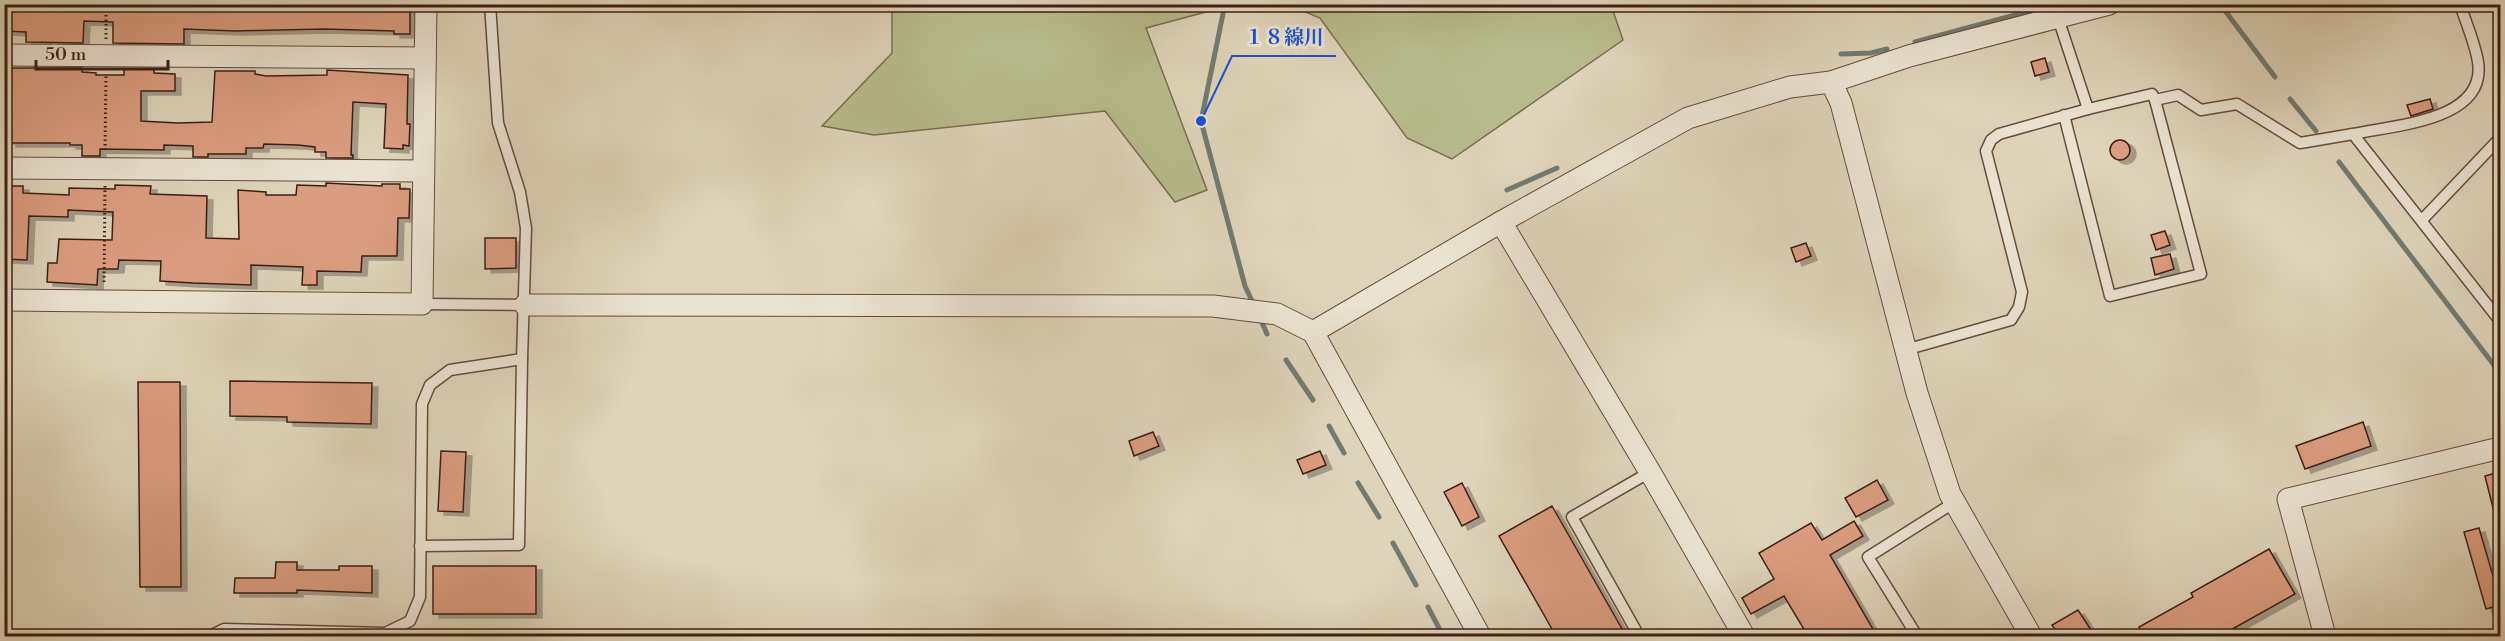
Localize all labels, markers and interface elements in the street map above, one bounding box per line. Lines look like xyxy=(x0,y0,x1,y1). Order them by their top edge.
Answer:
callout: １８線川 xyxy=(1232,18,1336,56)
text: １８線川 xyxy=(1244,26,1324,51)
scale bar xyxy=(36,33,168,71)
text: 50 m xyxy=(45,43,87,66)

